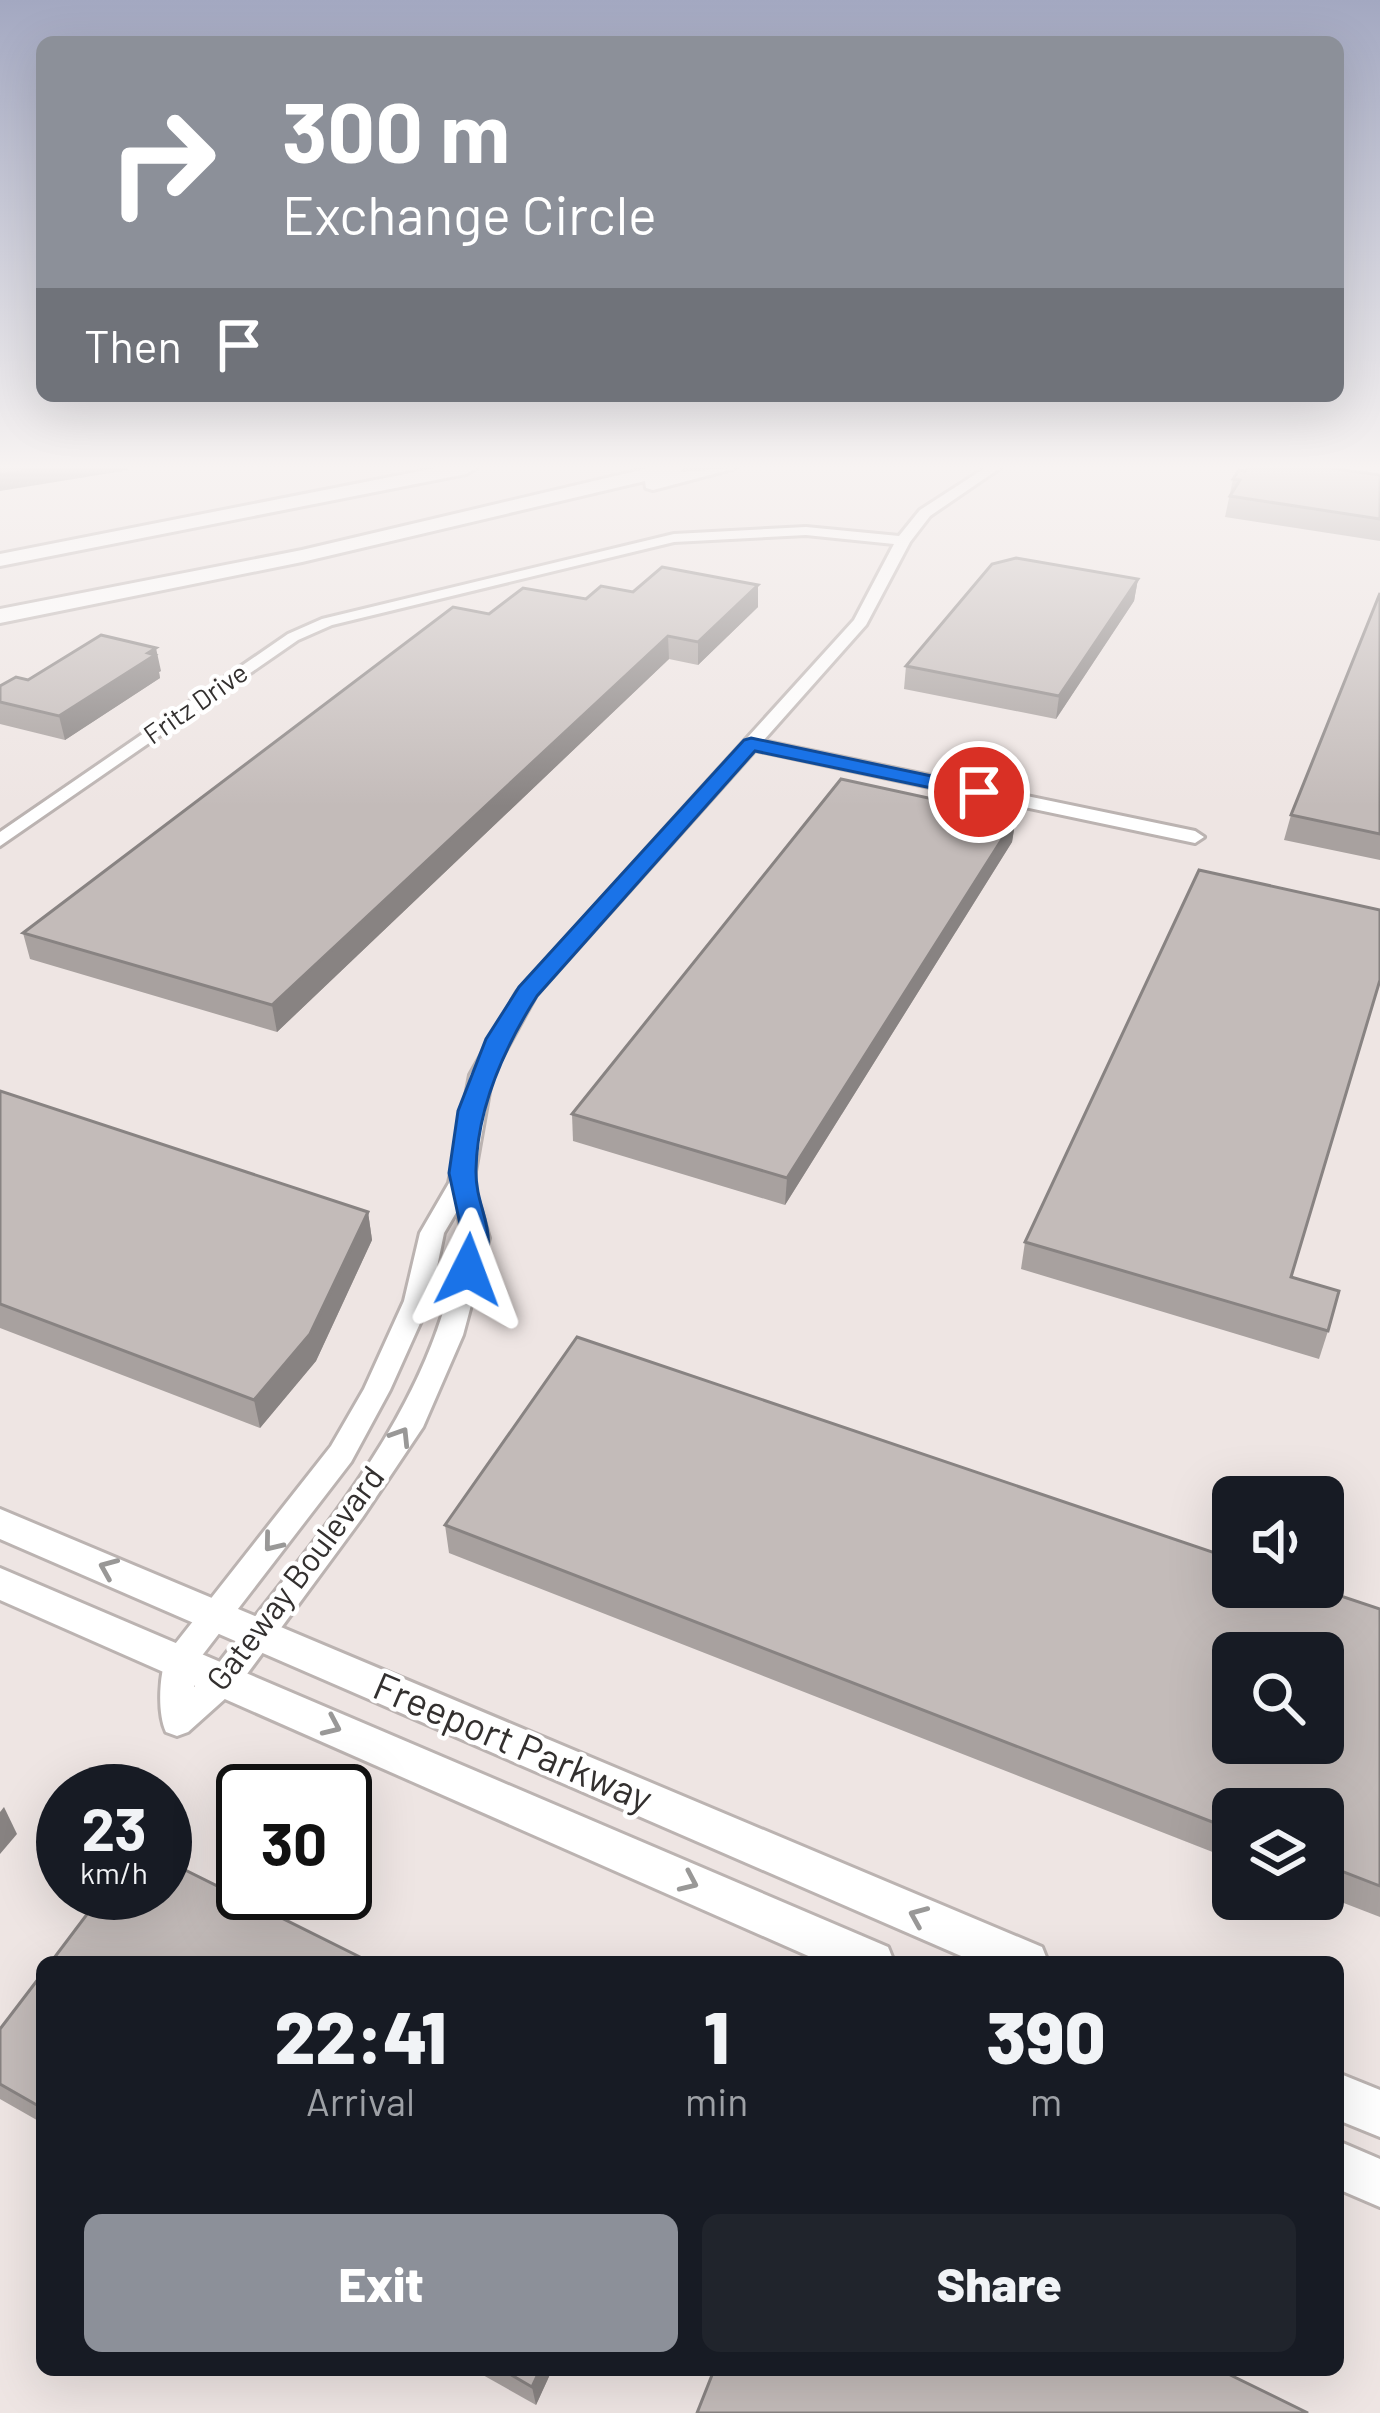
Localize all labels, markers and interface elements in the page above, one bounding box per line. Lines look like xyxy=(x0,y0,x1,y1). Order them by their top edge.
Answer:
text: 300 m xyxy=(282,79,510,180)
icon: right xyxy=(84,84,240,240)
text: Exchange Circle xyxy=(282,181,657,246)
icon: arrive xyxy=(206,312,272,378)
text: Then xyxy=(84,318,182,372)
street label: Fritz Drive xyxy=(137,655,253,750)
pin xyxy=(928,741,1030,843)
icon: arrive xyxy=(946,759,1012,825)
position arrow xyxy=(405,1207,531,1333)
one-way arrow xyxy=(387,1427,409,1449)
street label: Gateway Boulevard xyxy=(197,1457,392,1697)
map controls xyxy=(1212,1476,1344,1920)
button: sound xyxy=(1212,1476,1344,1608)
one-way arrow xyxy=(265,1530,287,1552)
one-way arrow xyxy=(98,1559,120,1583)
button: search xyxy=(1212,1632,1344,1764)
street label: Freeport Parkway xyxy=(367,1661,660,1821)
one-way arrow xyxy=(320,1712,341,1736)
speed limit sign: 30 xyxy=(216,1764,372,1920)
button: layers xyxy=(1212,1788,1344,1920)
text: 23 xyxy=(81,1791,147,1863)
text: km/h xyxy=(80,1854,148,1890)
one-way arrow xyxy=(677,1868,699,1892)
one-way arrow xyxy=(909,1906,930,1930)
text: 22:41 xyxy=(274,1992,447,2078)
text: 1 xyxy=(704,1992,729,2078)
text: 390 xyxy=(987,1992,1106,2078)
text: Arrival xyxy=(306,2077,415,2124)
text: min xyxy=(685,2077,748,2124)
text: m xyxy=(1030,2077,1062,2124)
button: Exit xyxy=(84,2214,678,2352)
button: Share xyxy=(702,2214,1296,2352)

